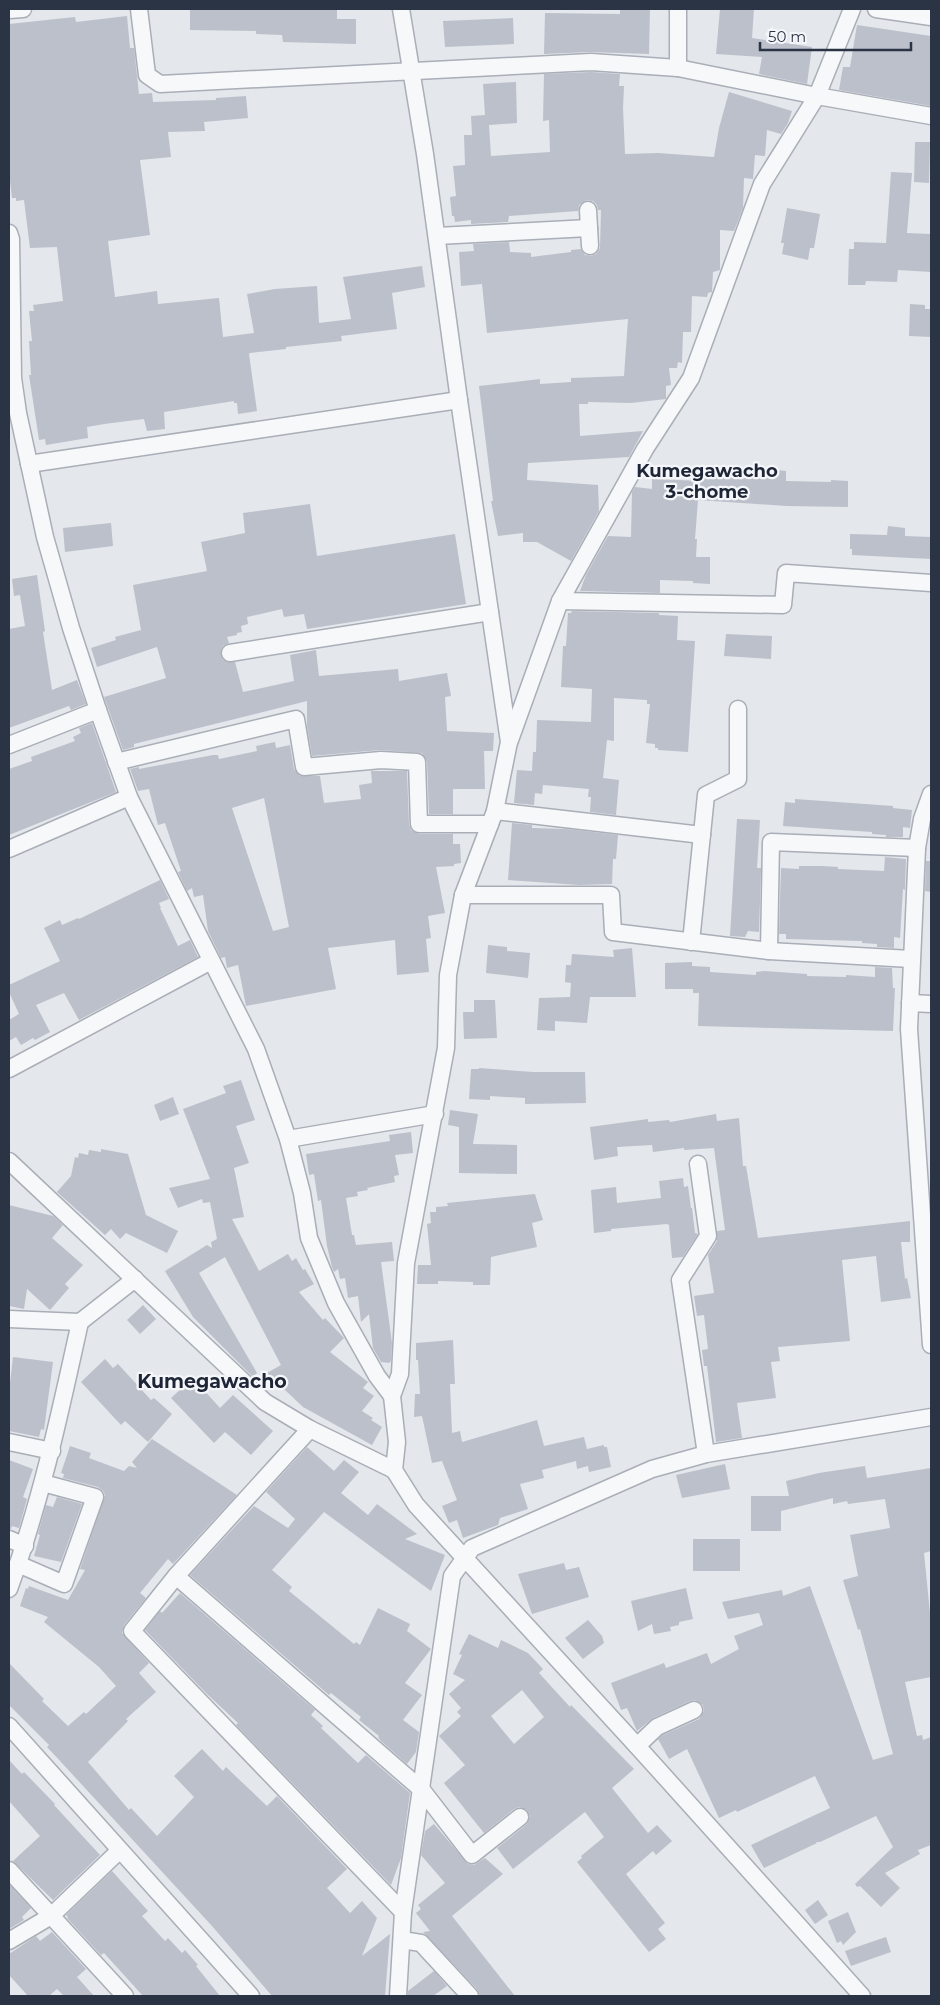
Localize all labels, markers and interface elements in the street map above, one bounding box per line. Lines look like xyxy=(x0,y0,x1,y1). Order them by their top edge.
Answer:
scale bar xyxy=(760,20,911,52)
text: 50 m xyxy=(768,27,806,46)
district label: Kumegawacho 3-chome xyxy=(636,460,778,503)
district label: Kumegawacho xyxy=(137,1370,287,1393)

